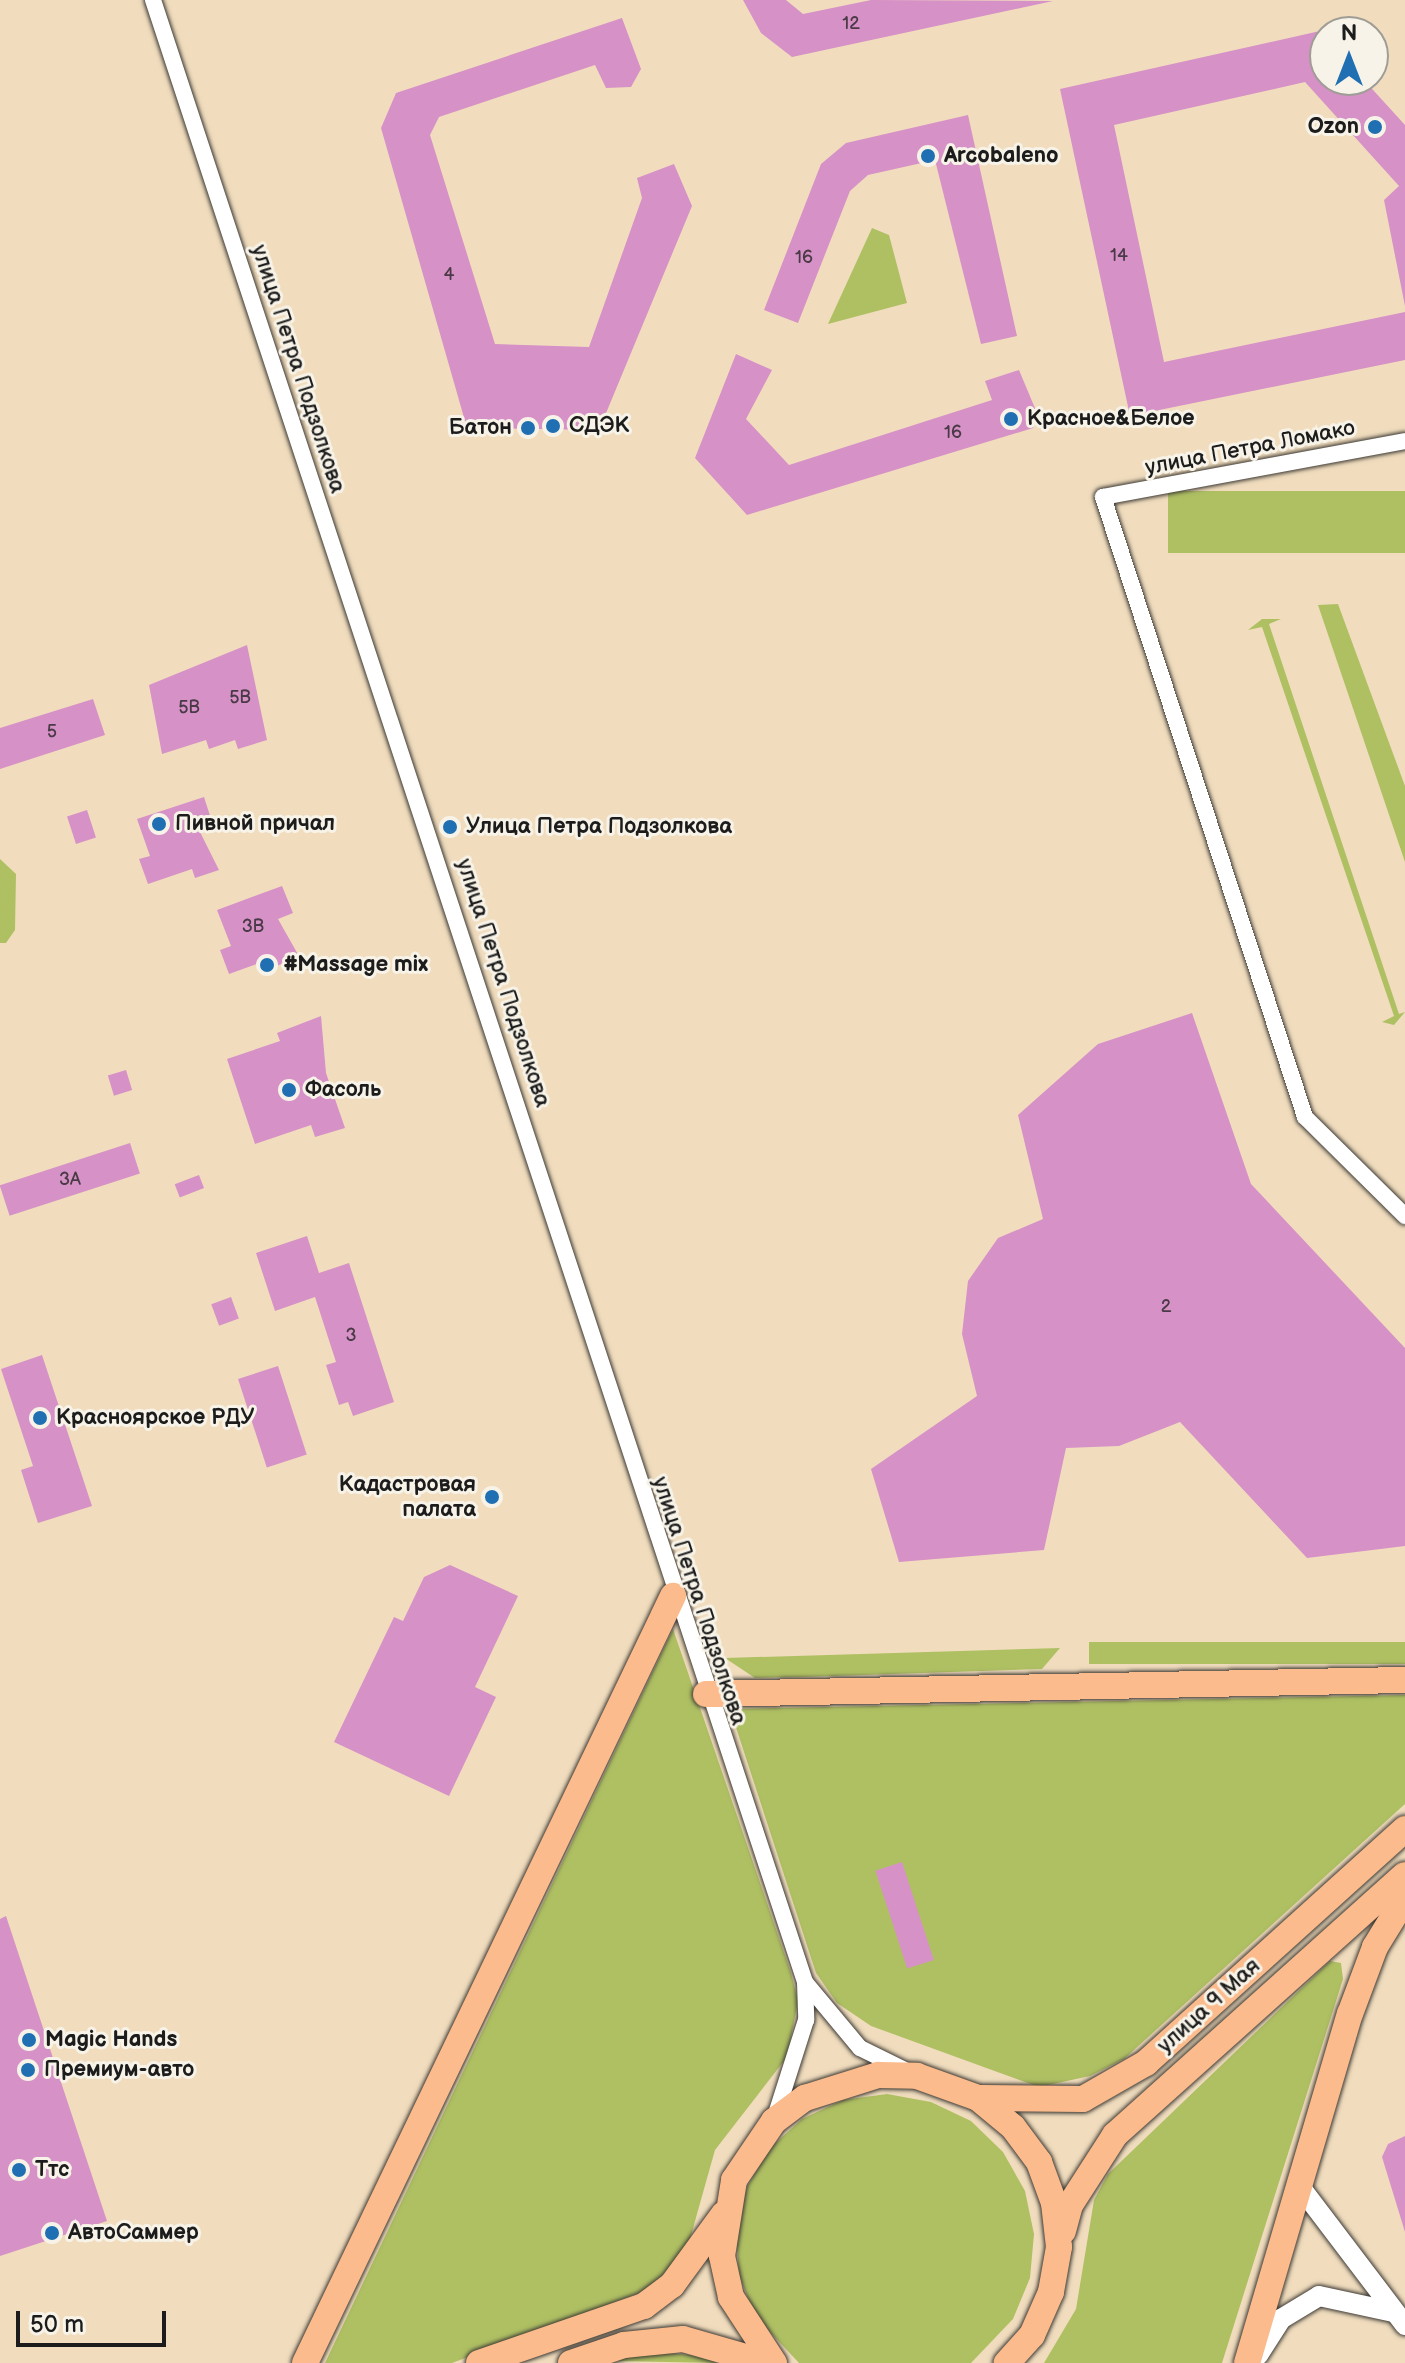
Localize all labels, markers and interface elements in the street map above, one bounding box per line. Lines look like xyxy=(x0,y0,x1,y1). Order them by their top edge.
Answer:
house number: 12 xyxy=(842,13,860,35)
north arrow xyxy=(1309,16,1389,96)
text: N xyxy=(1341,20,1357,47)
place label: Ozon xyxy=(1308,114,1359,140)
marker: Ozon xyxy=(1366,118,1384,136)
place label: Arcobaleno xyxy=(944,143,1058,169)
marker: Arcobaleno xyxy=(919,147,937,165)
street label: улица Петра Подзолкова xyxy=(245,242,351,496)
house number: 14 xyxy=(1110,245,1128,267)
house number: 16 xyxy=(795,247,813,269)
house number: 4 xyxy=(444,264,454,286)
place label: Красное&Белое xyxy=(1027,406,1194,432)
marker: Красное&Белое xyxy=(1002,410,1020,428)
place label: СДЭК xyxy=(569,413,629,439)
place label: Батон xyxy=(449,415,512,441)
street label: улица Петра Ломако xyxy=(1143,415,1357,481)
marker: СДЭК xyxy=(544,417,562,435)
marker: Батон xyxy=(519,419,537,437)
house number: 16 xyxy=(944,422,962,444)
house number: 5В xyxy=(229,687,251,709)
house number: 5В xyxy=(178,697,200,719)
house number: 5 xyxy=(47,721,57,743)
place label: Пивной причал xyxy=(175,811,335,837)
place label: Улица Петра Подзолкова xyxy=(466,814,732,840)
marker: Пивной причал xyxy=(150,815,168,833)
marker: Улица Петра Подзолкова xyxy=(441,818,459,836)
street label: улица Петра Подзолкова xyxy=(450,856,556,1110)
house number: 3В xyxy=(242,916,264,938)
place label: #Massage mix xyxy=(283,952,428,978)
marker: #Massage mix xyxy=(258,956,276,974)
place label: Фасоль xyxy=(305,1077,381,1103)
marker: Фасоль xyxy=(280,1081,298,1099)
house number: 3А xyxy=(59,1169,81,1191)
house number: 2 xyxy=(1161,1296,1171,1318)
house number: 3 xyxy=(345,1325,357,1347)
place label: Красноярское РДУ xyxy=(56,1405,254,1431)
marker: Красноярское РДУ xyxy=(31,1409,49,1427)
place label: Кадастровая палата xyxy=(339,1471,476,1522)
street label: улица Петра Подзолкова xyxy=(646,1474,752,1728)
marker: Кадастровая палата xyxy=(483,1488,501,1506)
street label: улица 9 Мая xyxy=(1152,1953,1266,2059)
place label: Magic Hands xyxy=(45,2027,177,2053)
marker: Magic Hands xyxy=(20,2031,38,2049)
place label: Премиум-авто xyxy=(44,2057,194,2083)
marker: Премиум-авто xyxy=(19,2061,37,2079)
place label: Ттс xyxy=(35,2157,69,2183)
marker: Ттс xyxy=(10,2161,28,2179)
place label: АвтоСаммер xyxy=(68,2220,199,2246)
marker: АвтоСаммер xyxy=(43,2224,61,2242)
scale bar xyxy=(20,2295,170,2345)
text: 50 m xyxy=(30,2310,84,2339)

